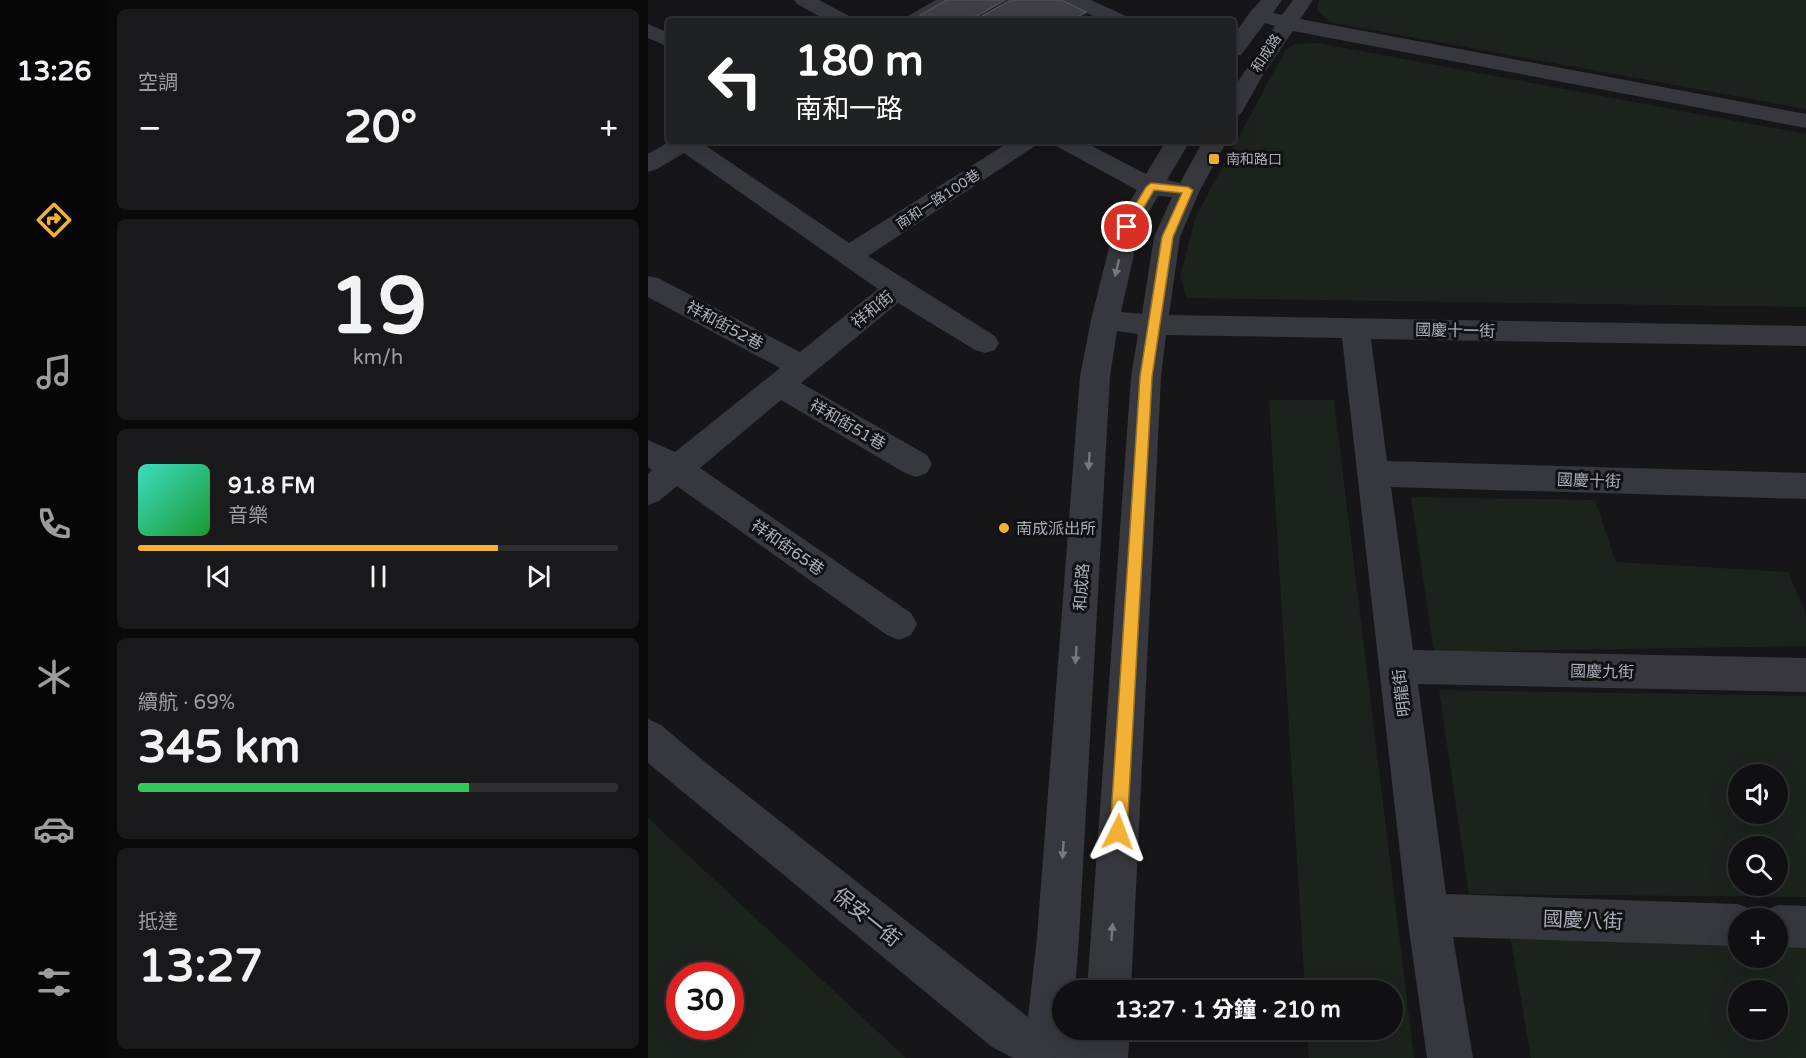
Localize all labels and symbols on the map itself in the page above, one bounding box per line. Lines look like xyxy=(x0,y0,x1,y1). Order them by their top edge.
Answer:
street label: 和成路 xyxy=(1248,31,1285,76)
place label: 南和路口 xyxy=(1226,151,1282,168)
marker: 南和路口 xyxy=(1207,152,1221,166)
street label: 南和一路100巷 xyxy=(893,166,983,233)
pin xyxy=(1101,201,1152,252)
one-way arrow xyxy=(1112,259,1122,278)
street label: 祥和街 xyxy=(848,287,898,333)
street label: 祥和街52巷 xyxy=(683,297,766,354)
street label: 國慶十一街 xyxy=(1415,320,1495,342)
street label: 祥和街51巷 xyxy=(806,395,889,455)
one-way arrow xyxy=(1085,451,1094,470)
street label: 國慶十街 xyxy=(1557,470,1621,492)
street label: 祥和街65巷 xyxy=(747,516,828,580)
place label: 南成派出所 xyxy=(1016,519,1096,539)
marker: 南成派出所 xyxy=(997,521,1011,535)
street label: 和成路 xyxy=(1070,562,1094,612)
one-way arrow xyxy=(1072,646,1081,665)
street label: 國慶九街 xyxy=(1570,661,1634,683)
street label: 明龍街 xyxy=(1389,668,1415,718)
position arrow xyxy=(1086,800,1150,864)
one-way arrow xyxy=(1059,840,1068,859)
street label: 保安一街 xyxy=(828,883,905,952)
street label: 國慶八街 xyxy=(1543,908,1623,934)
one-way arrow xyxy=(1108,922,1117,941)
speed limit sign: 30 xyxy=(666,962,744,1040)

